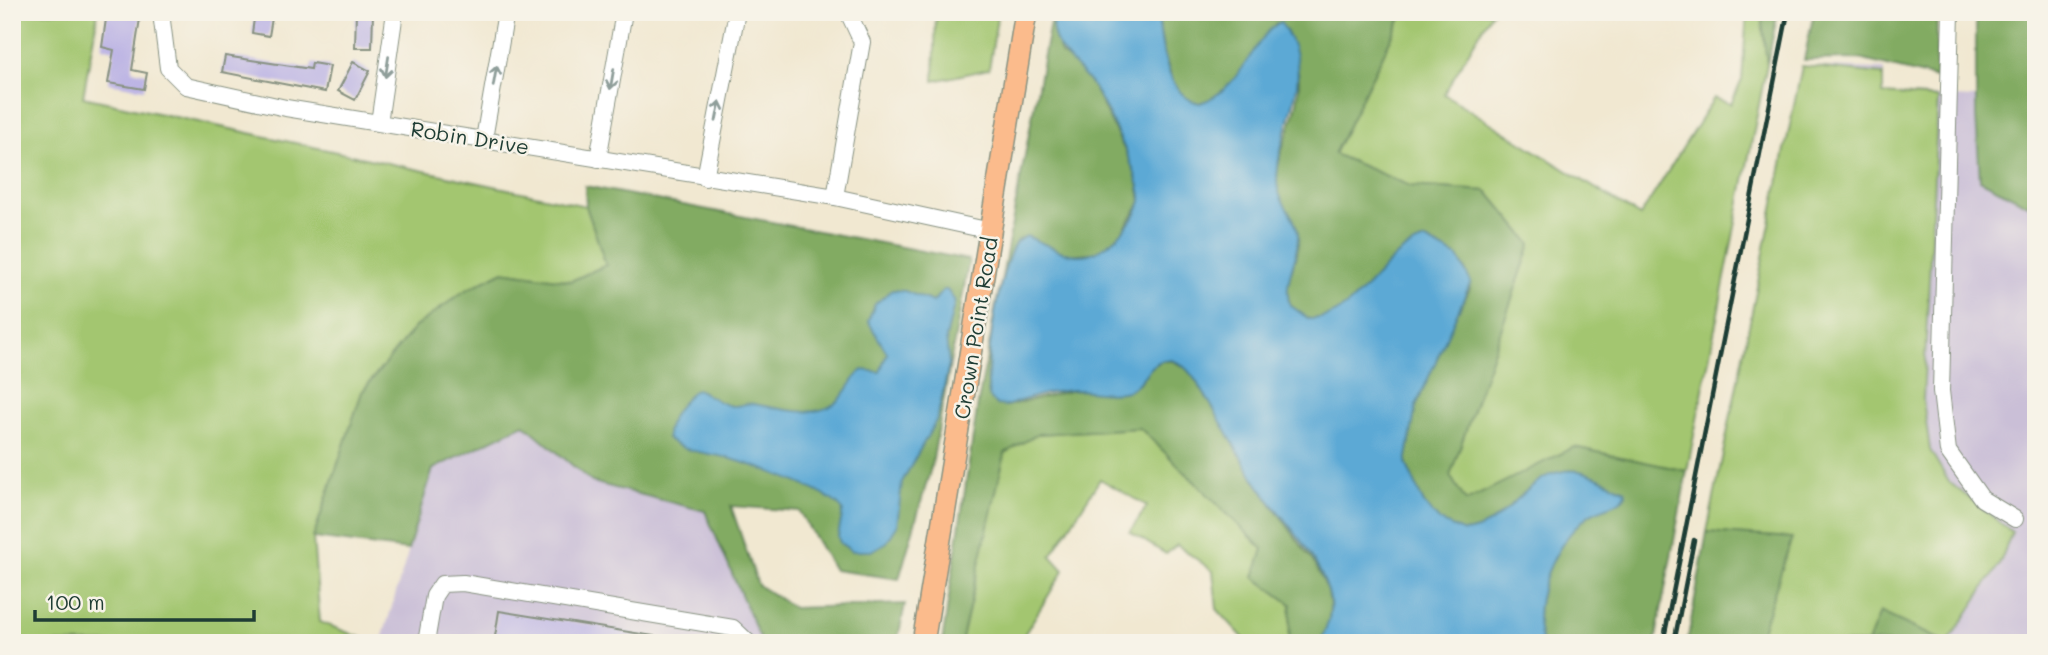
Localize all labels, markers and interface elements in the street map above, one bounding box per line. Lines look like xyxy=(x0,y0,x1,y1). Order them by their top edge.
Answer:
one-way arrow xyxy=(380,56,393,78)
one-way arrow xyxy=(489,65,502,87)
one-way arrow xyxy=(605,67,619,90)
one-way arrow xyxy=(712,100,726,123)
street label: Robin Drive xyxy=(409,114,531,160)
street label: Crown Point Road xyxy=(947,235,1003,421)
scale bar xyxy=(35,578,254,622)
text: 100 m xyxy=(46,588,105,615)

